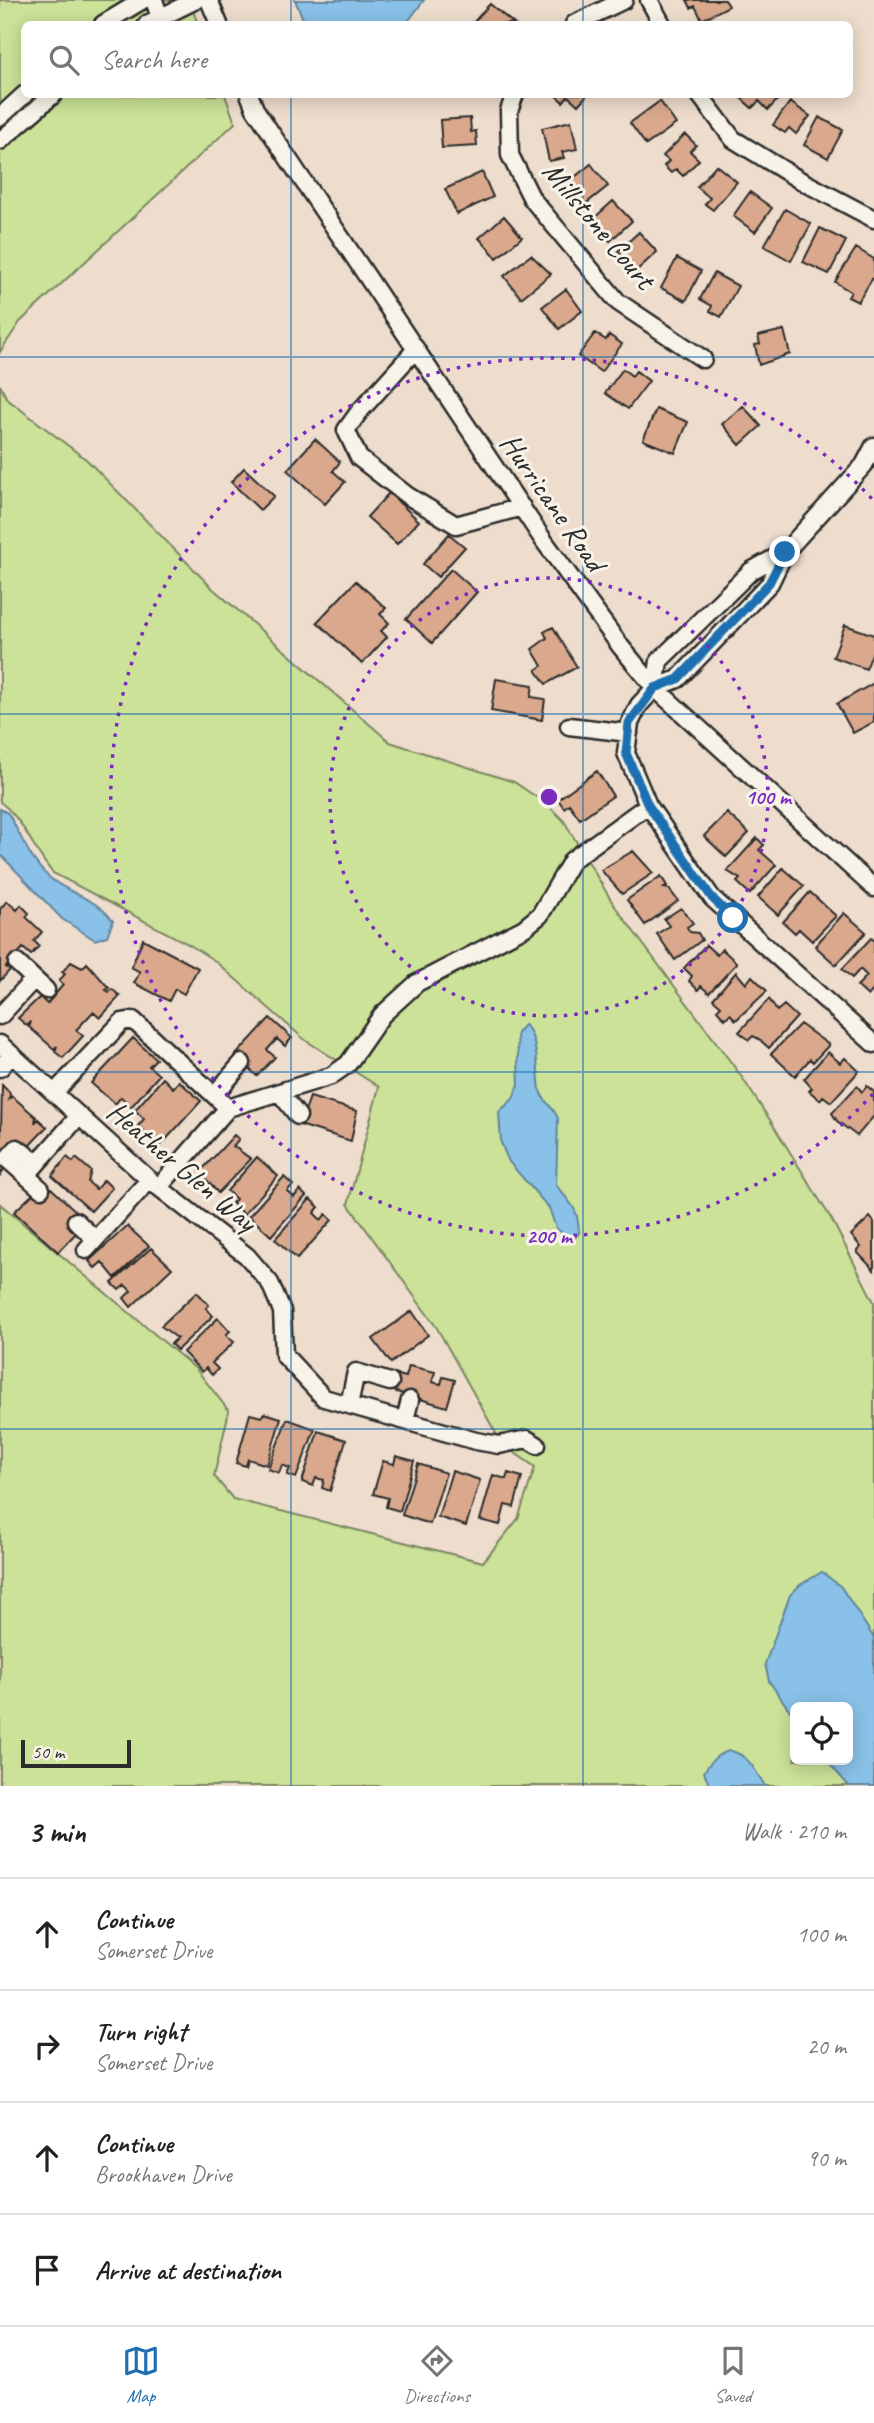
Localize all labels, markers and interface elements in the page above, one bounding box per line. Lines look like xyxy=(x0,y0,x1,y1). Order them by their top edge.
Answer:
search box xyxy=(21,21,853,98)
icon: search xyxy=(45,41,83,79)
text: Search here xyxy=(101,43,207,76)
street label: Millstone Court xyxy=(534,153,665,299)
street label: Hurricane Road xyxy=(492,426,617,582)
route end xyxy=(769,536,800,567)
text: 100 m xyxy=(745,784,793,810)
centre of rings xyxy=(537,785,561,809)
route start xyxy=(717,902,748,933)
street label: Heather Glen Way xyxy=(99,1092,267,1242)
text: 200 m xyxy=(526,1223,574,1249)
map controls xyxy=(790,1702,853,1765)
button: locate xyxy=(790,1702,853,1765)
scale bar xyxy=(21,1737,131,1769)
text: 50 m xyxy=(32,1740,64,1764)
text: 3 min xyxy=(28,1813,85,1851)
text: Walk · 210 m xyxy=(742,1817,846,1846)
text: Continue xyxy=(95,1903,173,1936)
icon: ahead xyxy=(28,1915,66,1953)
text: 100 m xyxy=(797,1920,846,1949)
text: Somerset Drive xyxy=(95,1936,212,1965)
text: Turn right xyxy=(95,2015,186,2048)
icon: right xyxy=(28,2027,66,2065)
text: 20 m xyxy=(807,2032,846,2061)
text: Somerset Drive xyxy=(95,2048,212,2077)
text: Continue xyxy=(95,2127,173,2160)
icon: ahead xyxy=(28,2139,66,2177)
text: 90 m xyxy=(807,2144,846,2173)
text: Brookhaven Drive xyxy=(95,2160,232,2189)
icon: arrive xyxy=(28,2251,66,2289)
text: Arrive at destination xyxy=(95,2254,281,2287)
tab: Map xyxy=(122,2342,160,2408)
tab: Directions xyxy=(404,2342,470,2408)
tab: Saved xyxy=(714,2342,752,2408)

